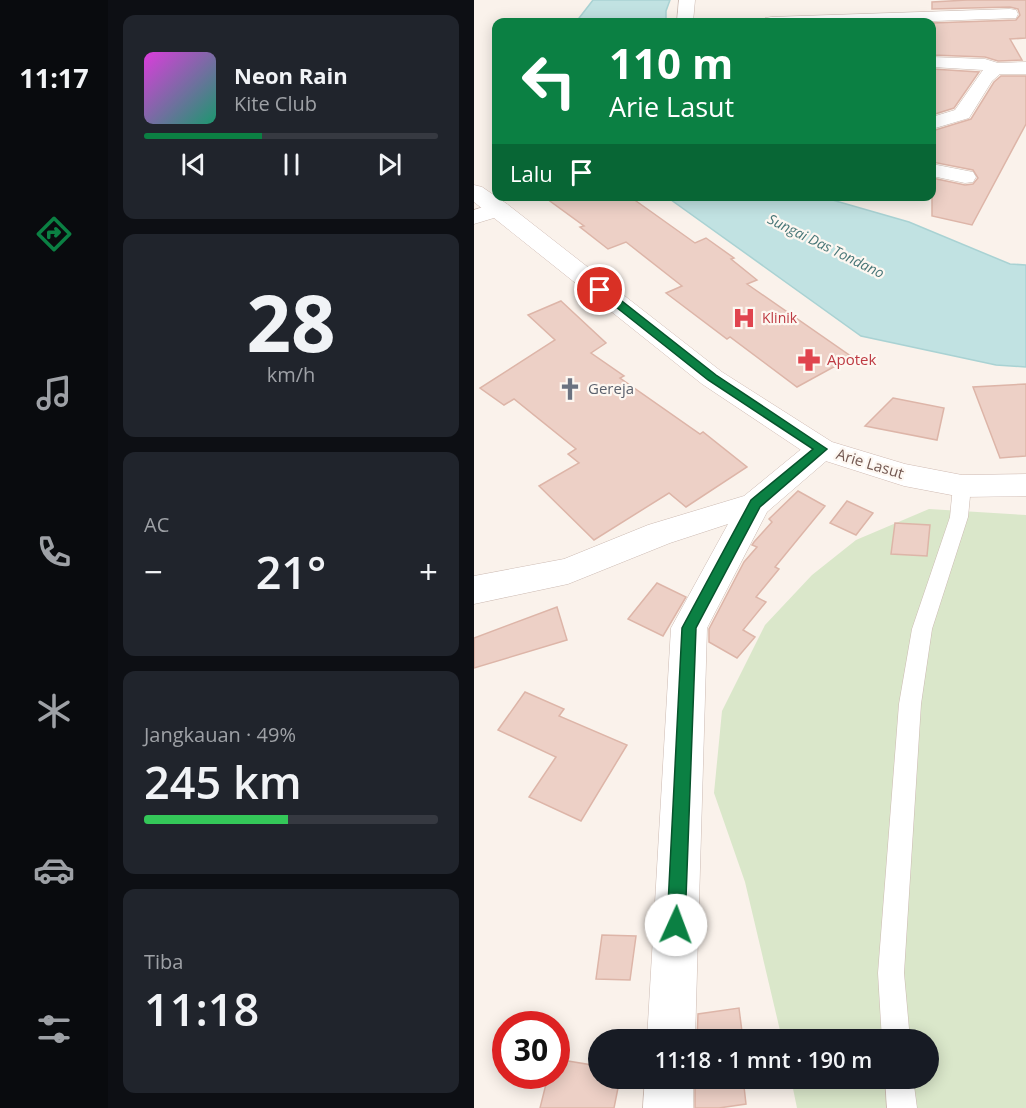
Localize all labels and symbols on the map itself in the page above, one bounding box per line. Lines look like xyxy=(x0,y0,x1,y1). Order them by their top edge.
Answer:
water label: Sungai Das Tondano xyxy=(765,209,888,282)
pin xyxy=(574,264,625,315)
hospital icon: Klinik xyxy=(731,305,757,331)
place label: Klinik xyxy=(762,308,798,327)
pharmacy icon: Apotek xyxy=(796,347,822,373)
place label: Apotek xyxy=(827,349,876,369)
church icon: Gereja xyxy=(557,376,583,402)
place label: Gereja xyxy=(588,378,634,398)
street label: Arie Lasut xyxy=(834,443,906,483)
position arrow xyxy=(644,893,708,957)
speed limit sign: 30 xyxy=(492,1011,570,1089)

